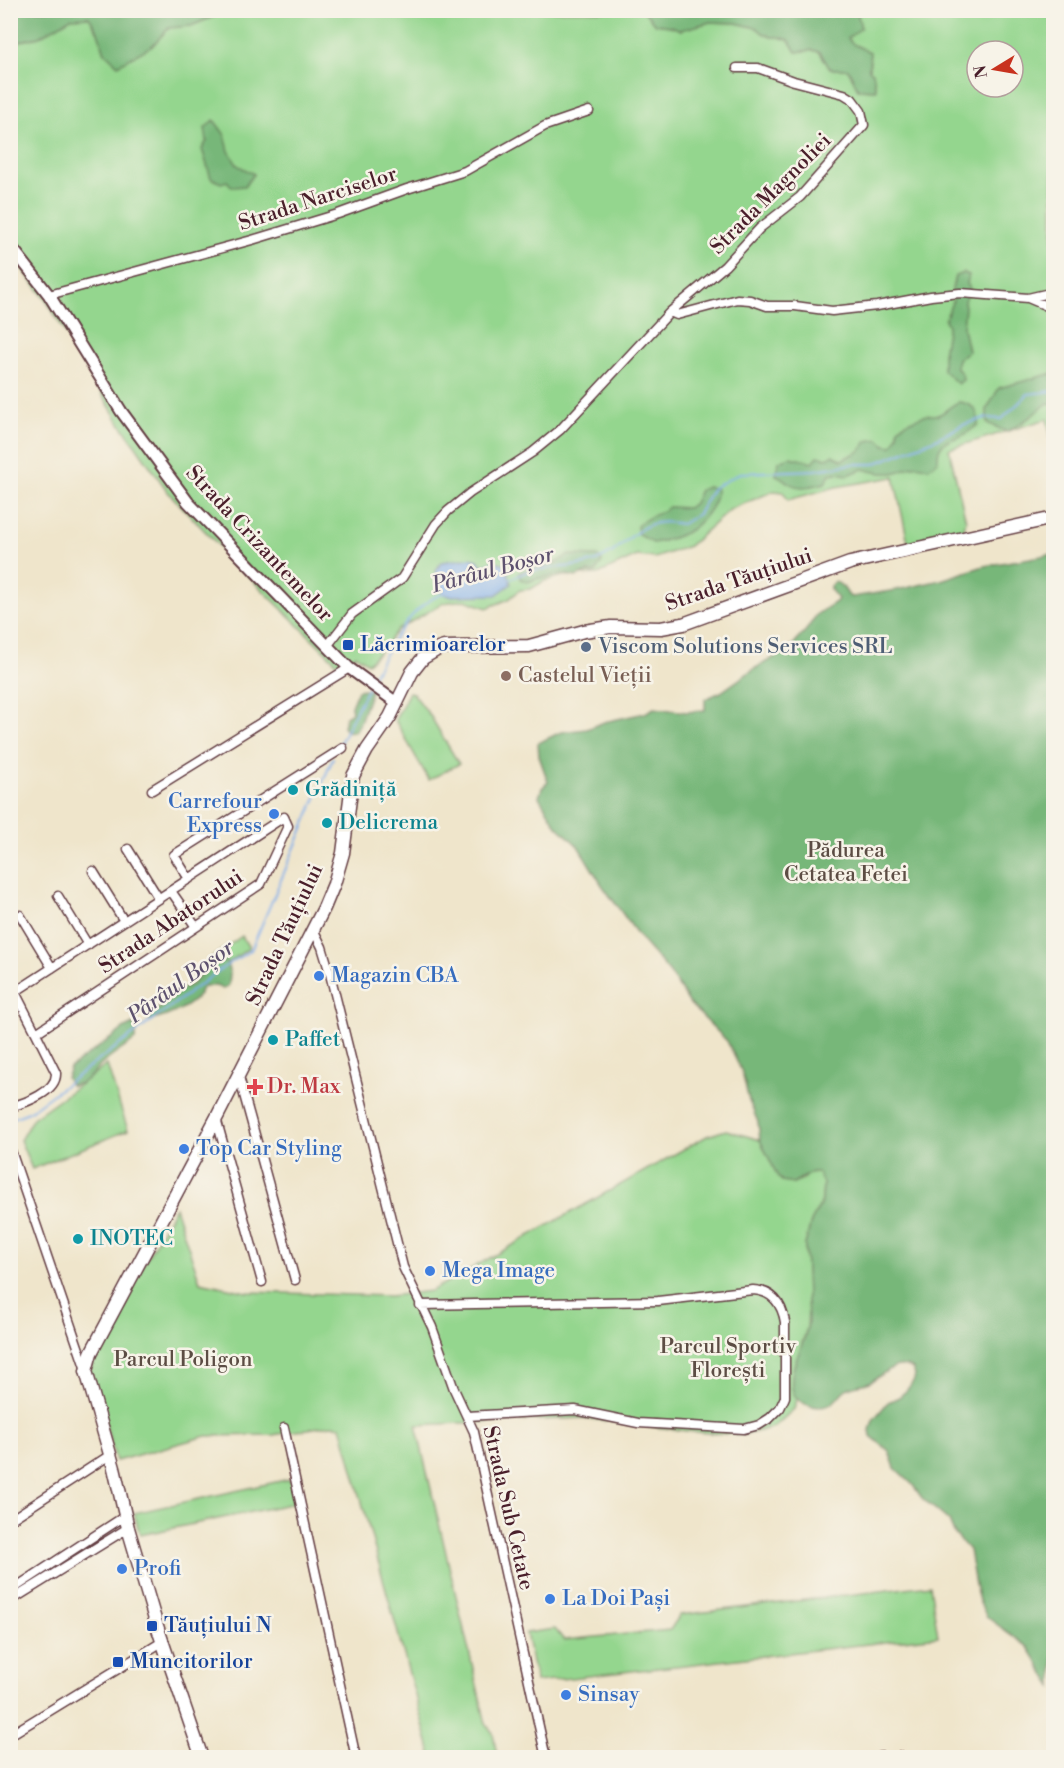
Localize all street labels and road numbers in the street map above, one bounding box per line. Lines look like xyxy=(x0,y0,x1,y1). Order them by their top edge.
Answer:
street label: Strada Magnoliei xyxy=(705,128,837,260)
street label: Strada Narciselor xyxy=(235,161,401,237)
street label: Strada Crizantemelor xyxy=(180,461,338,627)
street label: Strada Tăuțiului xyxy=(662,543,816,617)
street label: Strada Tăuțiului xyxy=(241,860,329,1010)
street label: Strada Abatorului xyxy=(94,864,248,980)
street label: Strada Sub Cetate xyxy=(476,1423,540,1593)

